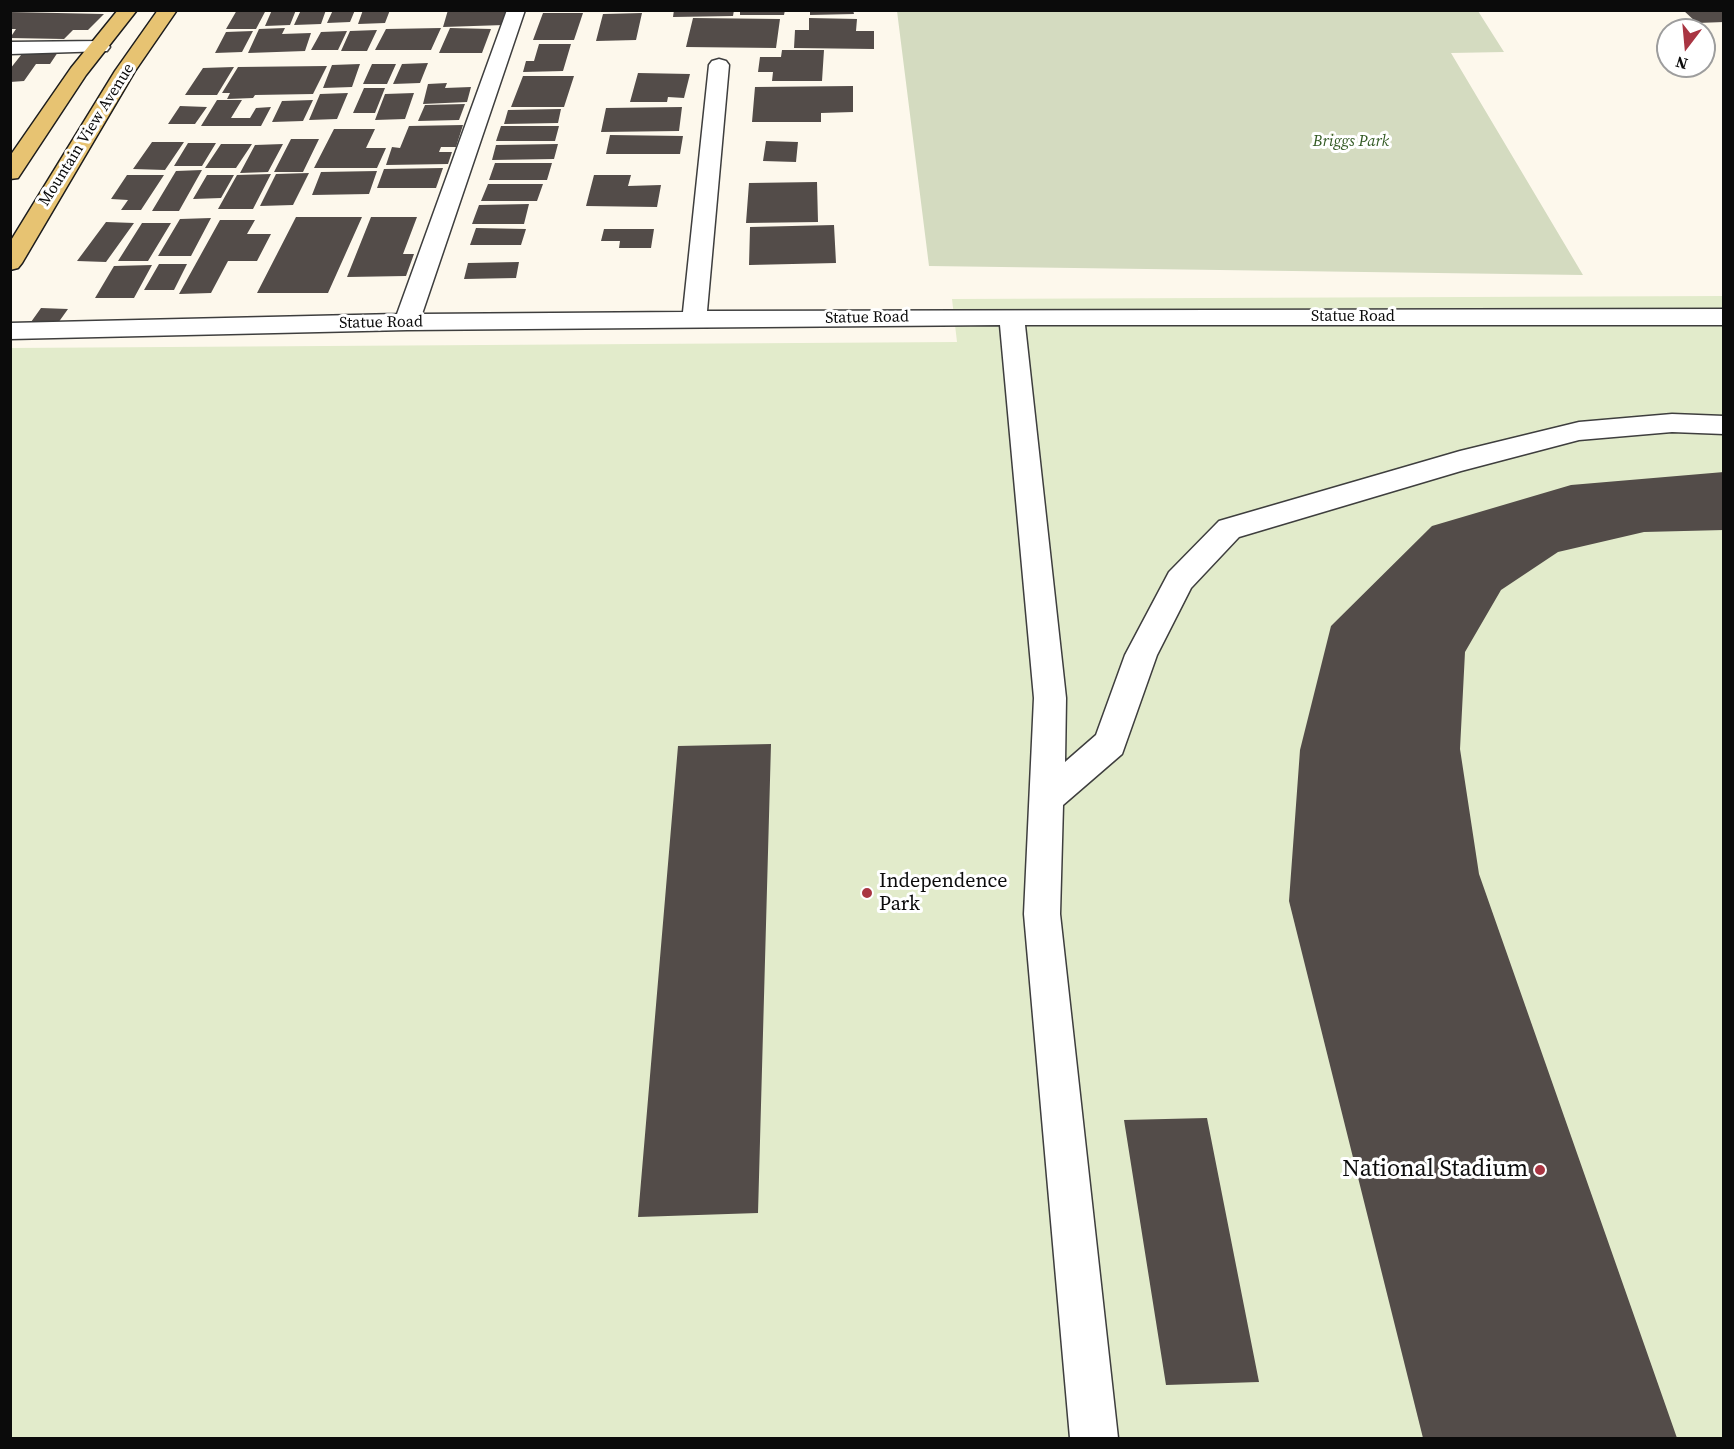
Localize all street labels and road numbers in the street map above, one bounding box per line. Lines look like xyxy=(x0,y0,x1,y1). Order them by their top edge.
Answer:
street label: Mountain View Avenue xyxy=(35,60,139,210)
street label: Statue Road xyxy=(1311,307,1395,327)
street label: Statue Road xyxy=(825,308,909,328)
street label: Statue Road xyxy=(339,313,423,333)

